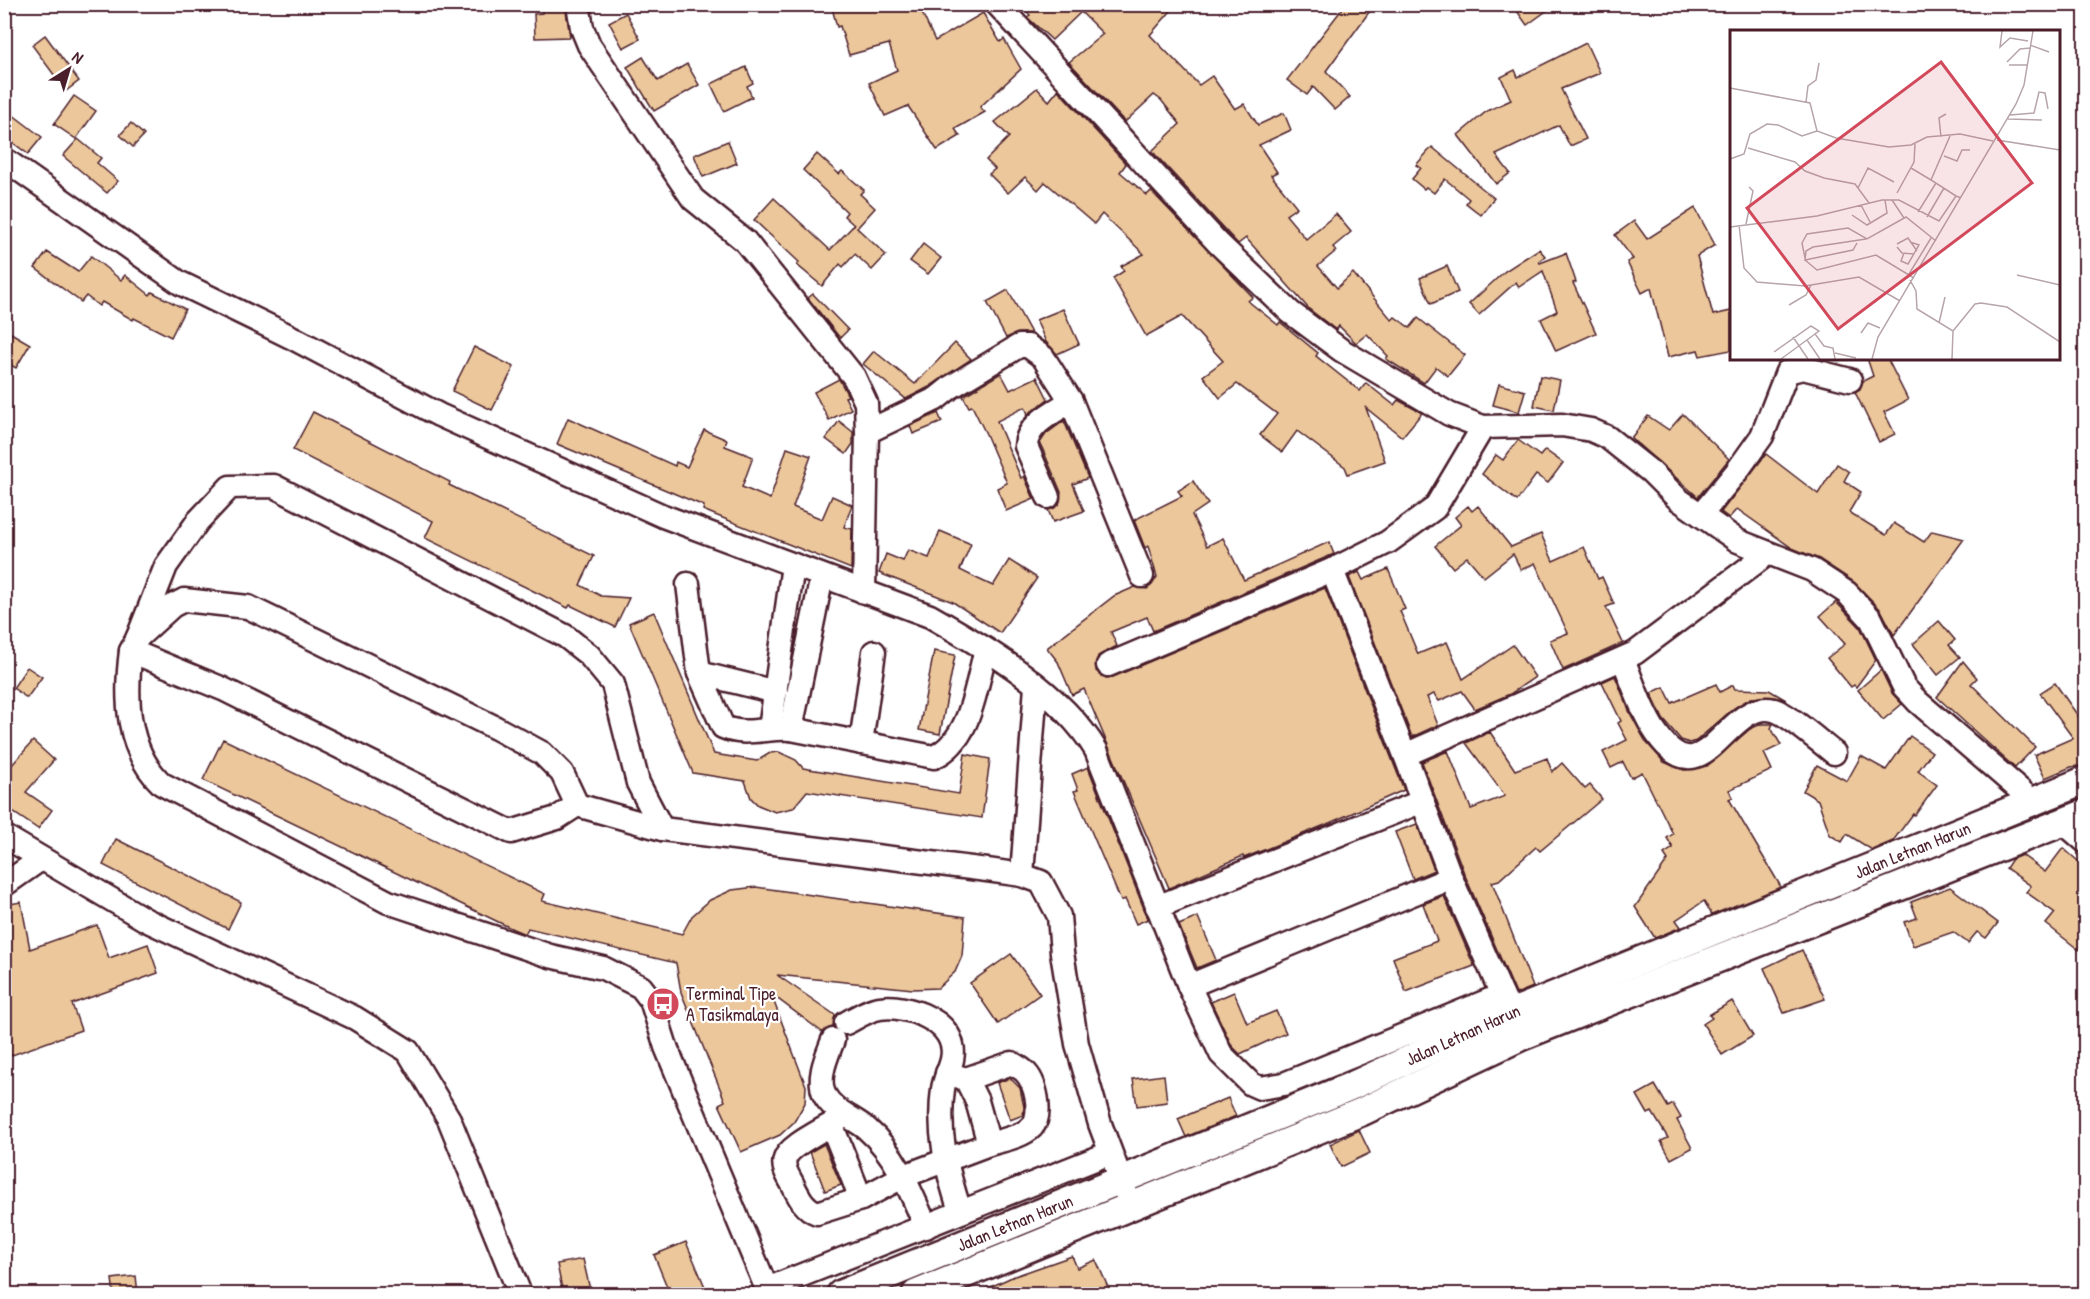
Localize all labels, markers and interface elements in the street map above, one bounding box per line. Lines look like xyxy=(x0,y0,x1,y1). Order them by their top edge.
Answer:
inset map xyxy=(1730,30,2060,360)
north arrow xyxy=(39,39,99,99)
text: N xyxy=(68,46,88,69)
street label: Jalan Letnan Harun xyxy=(1851,815,1974,885)
place label: Terminal Tipe A Tasikmalaya xyxy=(686,981,779,1027)
bus stop icon: Terminal Tipe A Tasikmalaya xyxy=(645,986,681,1022)
street label: Jalan Letnan Harun xyxy=(1402,998,1524,1071)
street label: Jalan Letnan Harun xyxy=(953,1188,1077,1257)

